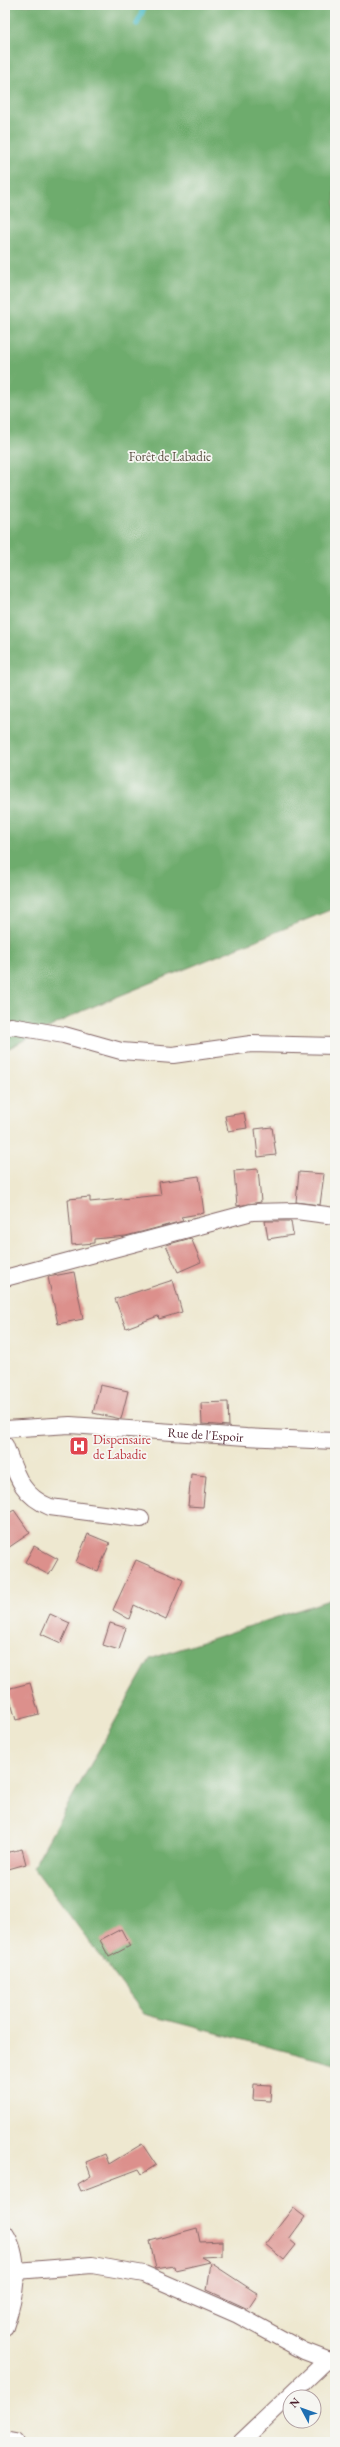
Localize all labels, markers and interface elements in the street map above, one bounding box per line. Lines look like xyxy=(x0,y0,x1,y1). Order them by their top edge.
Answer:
park label: Forêt de Labadie xyxy=(129,448,211,465)
street label: Rue de l'Espoir xyxy=(167,1424,245,1446)
place label: Dispensaire de Labadie xyxy=(93,1431,151,1463)
hospital icon: Dispensaire de Labadie xyxy=(68,1435,90,1457)
north arrow xyxy=(282,2389,322,2429)
text: N xyxy=(286,2394,303,2410)

